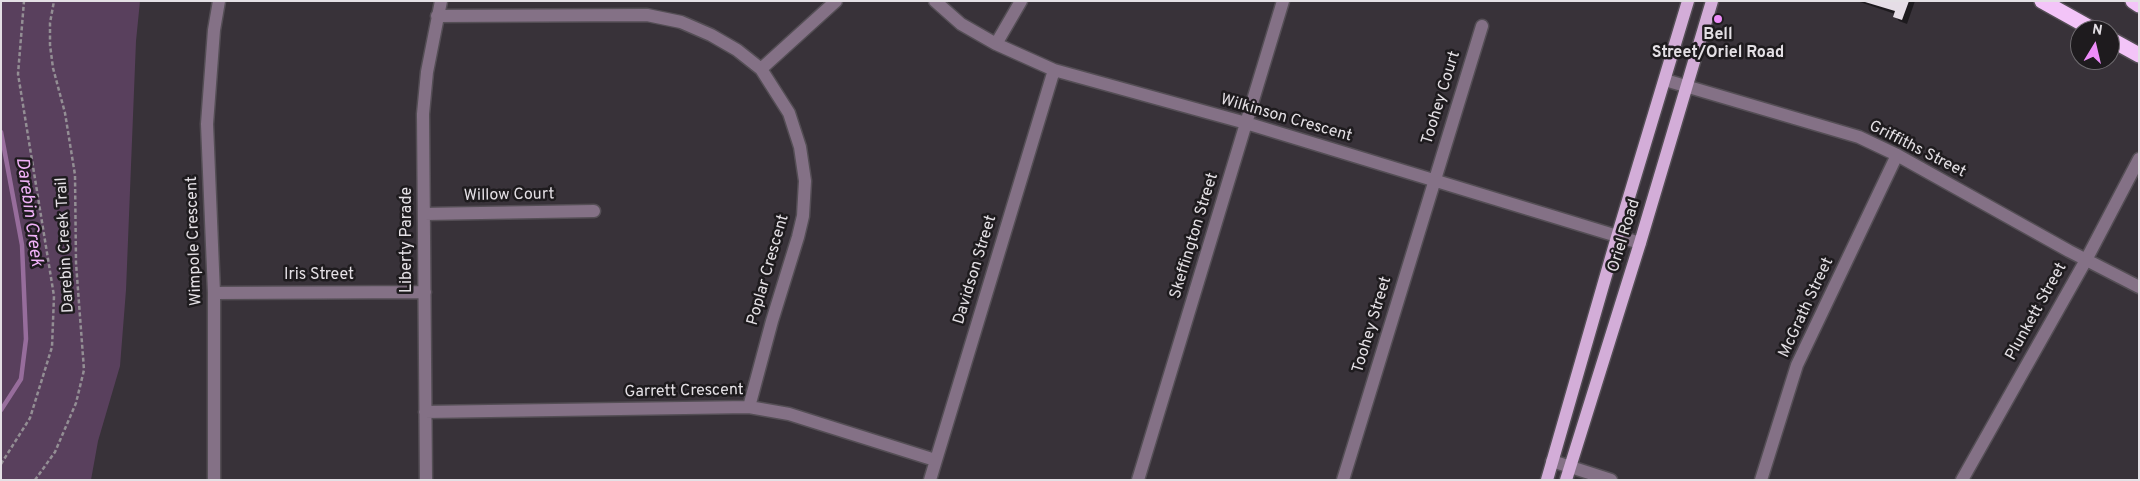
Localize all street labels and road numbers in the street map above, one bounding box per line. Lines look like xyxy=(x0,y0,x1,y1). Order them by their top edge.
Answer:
street label: Toohey Court xyxy=(1419,49,1465,147)
street label: Wilkinson Crescent xyxy=(1218,91,1354,147)
street label: Griffiths Street xyxy=(1865,117,1969,183)
street label: Skeffington Street xyxy=(1167,171,1223,301)
street label: Wimpole Crescent xyxy=(183,176,207,306)
street label: Darebin Creek Trail xyxy=(53,177,79,313)
street label: Willow Court xyxy=(463,186,555,206)
street label: Liberty Parade xyxy=(398,187,418,293)
street label: Oriel Road xyxy=(1605,197,1645,275)
street label: Poplar Crescent xyxy=(744,212,794,328)
street label: Davidson Street xyxy=(950,213,1002,327)
street label: McGrath Street xyxy=(1775,255,1839,361)
street label: Plunkett Street xyxy=(2002,260,2072,364)
street label: Iris Street xyxy=(284,266,354,286)
street label: Toohey Street xyxy=(1349,274,1397,376)
street label: Garrett Crescent xyxy=(624,381,744,403)

